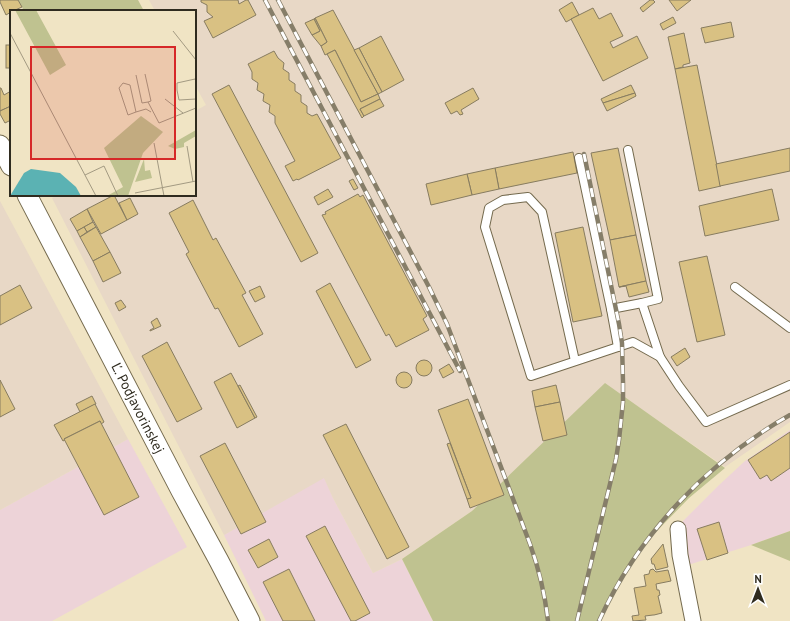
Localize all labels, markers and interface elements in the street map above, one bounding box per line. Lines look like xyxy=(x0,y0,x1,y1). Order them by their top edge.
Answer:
inset map xyxy=(10,10,196,196)
street label: Ľ. Podjavorinskej xyxy=(107,360,169,456)
north arrow xyxy=(738,569,778,609)
text: N xyxy=(754,572,762,586)

